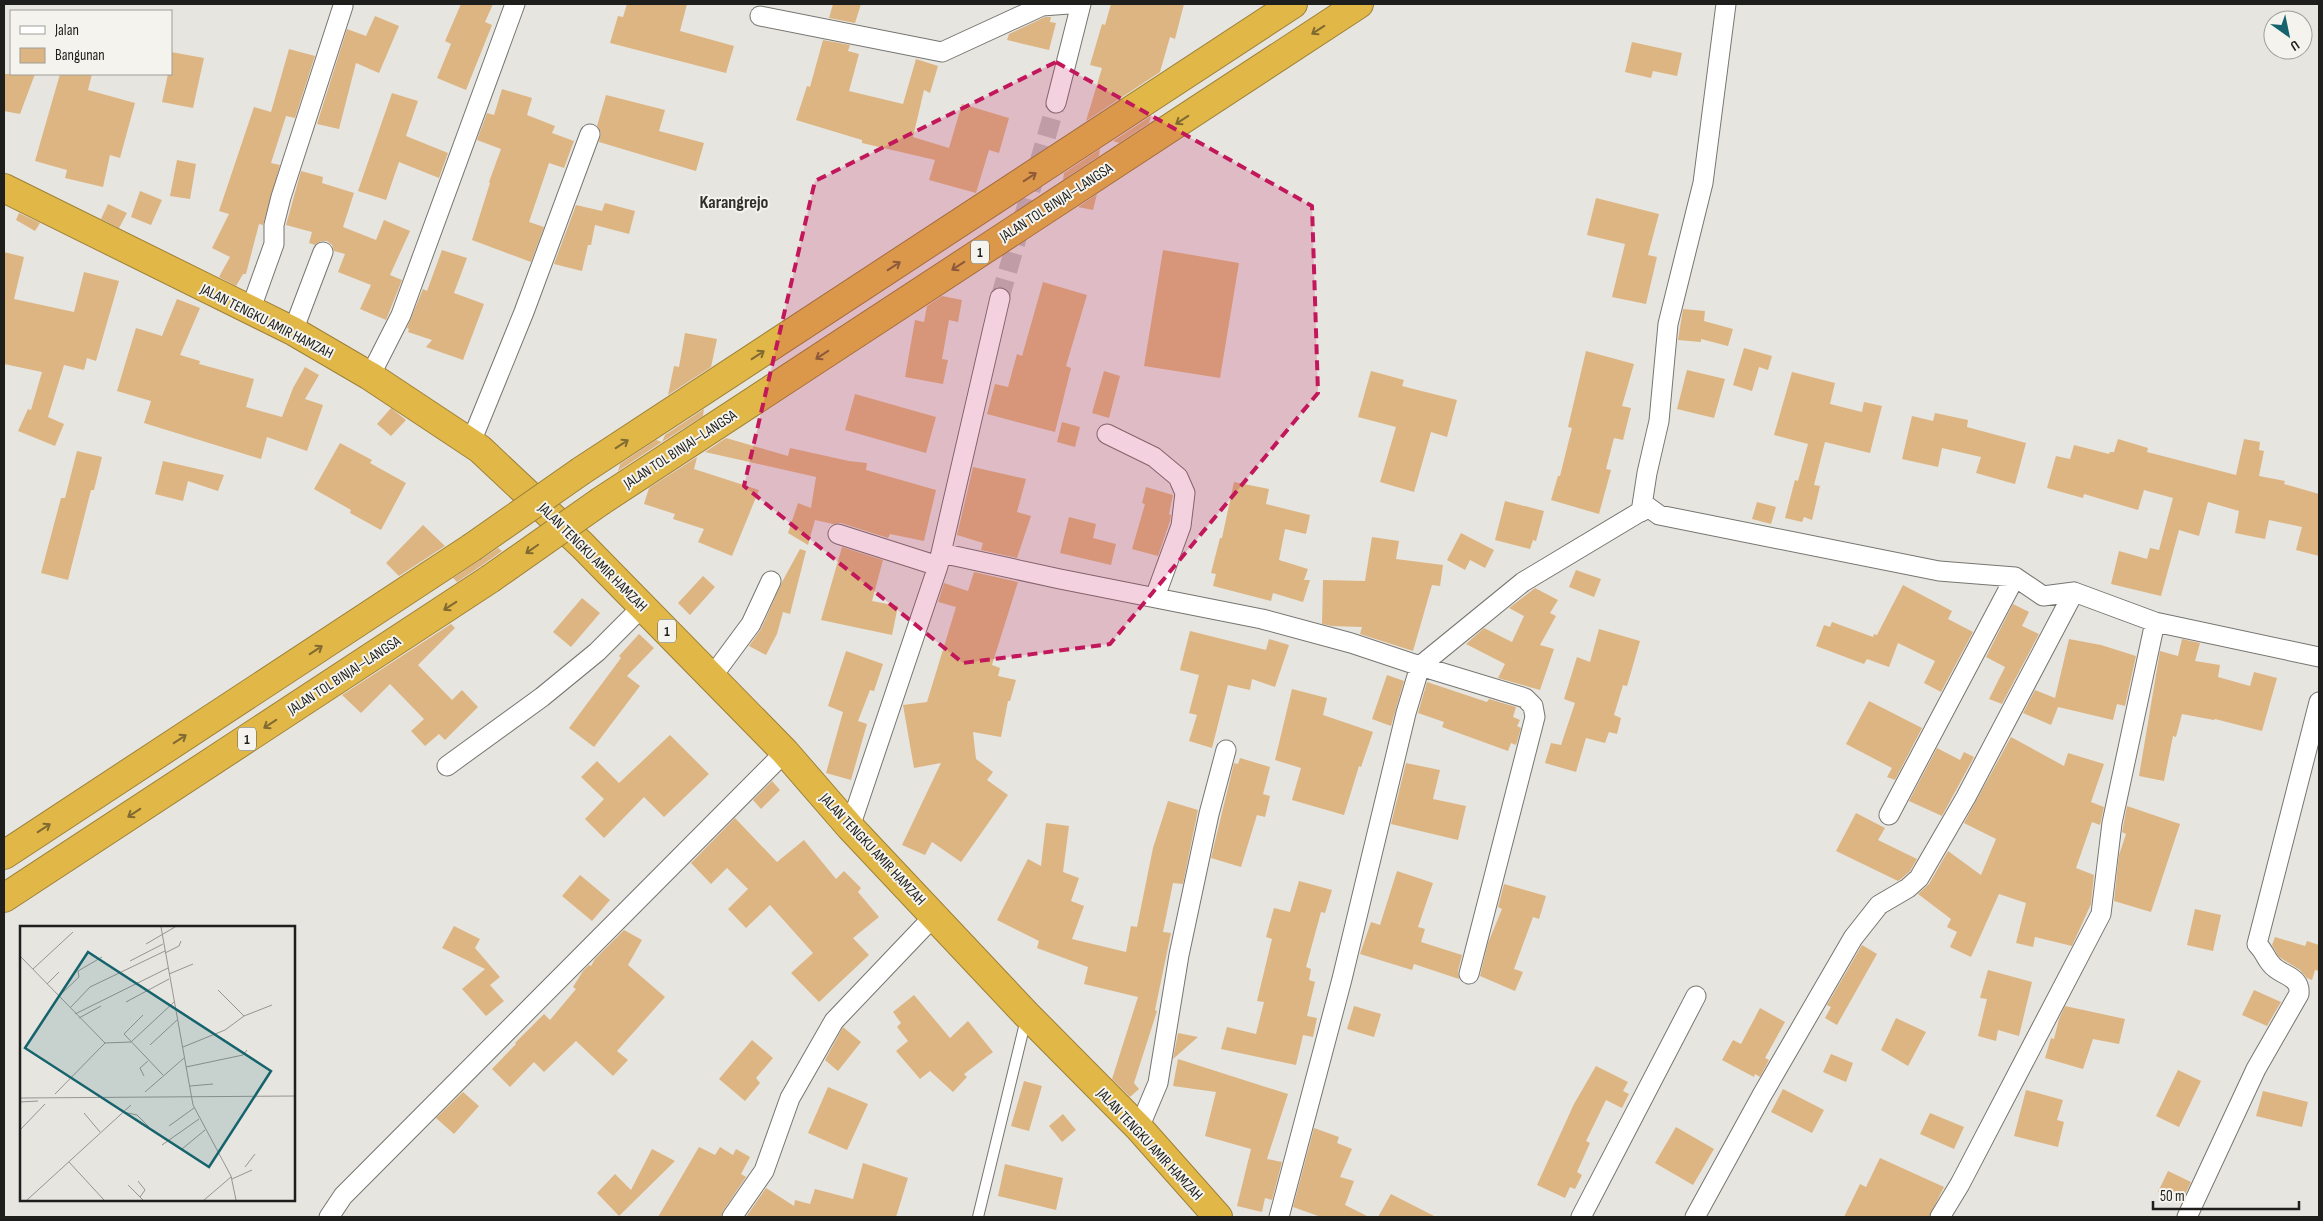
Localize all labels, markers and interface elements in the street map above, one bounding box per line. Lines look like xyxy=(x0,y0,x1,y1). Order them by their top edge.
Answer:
legend xyxy=(10,10,172,75)
north arrow xyxy=(2263,10,2313,60)
text: Jalan xyxy=(54,21,79,40)
one-way arrow xyxy=(1311,25,1325,36)
text: U xyxy=(2287,36,2302,55)
text: Bangunan xyxy=(55,46,105,65)
one-way arrow xyxy=(1175,114,1189,125)
street label: JALAN TOL BINJAI–LANGSA xyxy=(995,158,1117,247)
one-way arrow xyxy=(1022,171,1036,181)
district label: Karangrejo xyxy=(700,192,769,213)
road number: 1 xyxy=(971,240,989,264)
one-way arrow xyxy=(887,261,901,271)
one-way arrow xyxy=(952,261,966,271)
street label: JALAN TENGKU AMIR HAMZAH xyxy=(196,279,336,363)
one-way arrow xyxy=(751,350,765,360)
one-way arrow xyxy=(816,351,830,361)
street label: JALAN TOL BINJAI–LANGSA xyxy=(619,405,741,494)
one-way arrow xyxy=(615,439,629,449)
street label: JALAN TENGKU AMIR HAMZAH xyxy=(533,498,651,616)
one-way arrow xyxy=(526,544,540,554)
one-way arrow xyxy=(443,601,457,611)
road number: 1 xyxy=(658,620,676,642)
street label: JALAN TOL BINJAI–LANGSA xyxy=(283,631,405,720)
one-way arrow xyxy=(309,644,323,655)
one-way arrow xyxy=(263,718,277,729)
road number: 1 xyxy=(238,728,256,751)
one-way arrow xyxy=(173,734,187,744)
street label: JALAN TENGKU AMIR HAMZAH xyxy=(815,789,930,909)
one-way arrow xyxy=(128,808,142,818)
one-way arrow xyxy=(37,823,51,833)
inset map xyxy=(20,926,295,1201)
street label: JALAN TENGKU AMIR HAMZAH xyxy=(1092,1084,1207,1204)
scale bar xyxy=(2153,1178,2299,1210)
text: 50 m xyxy=(2160,1187,2185,1206)

